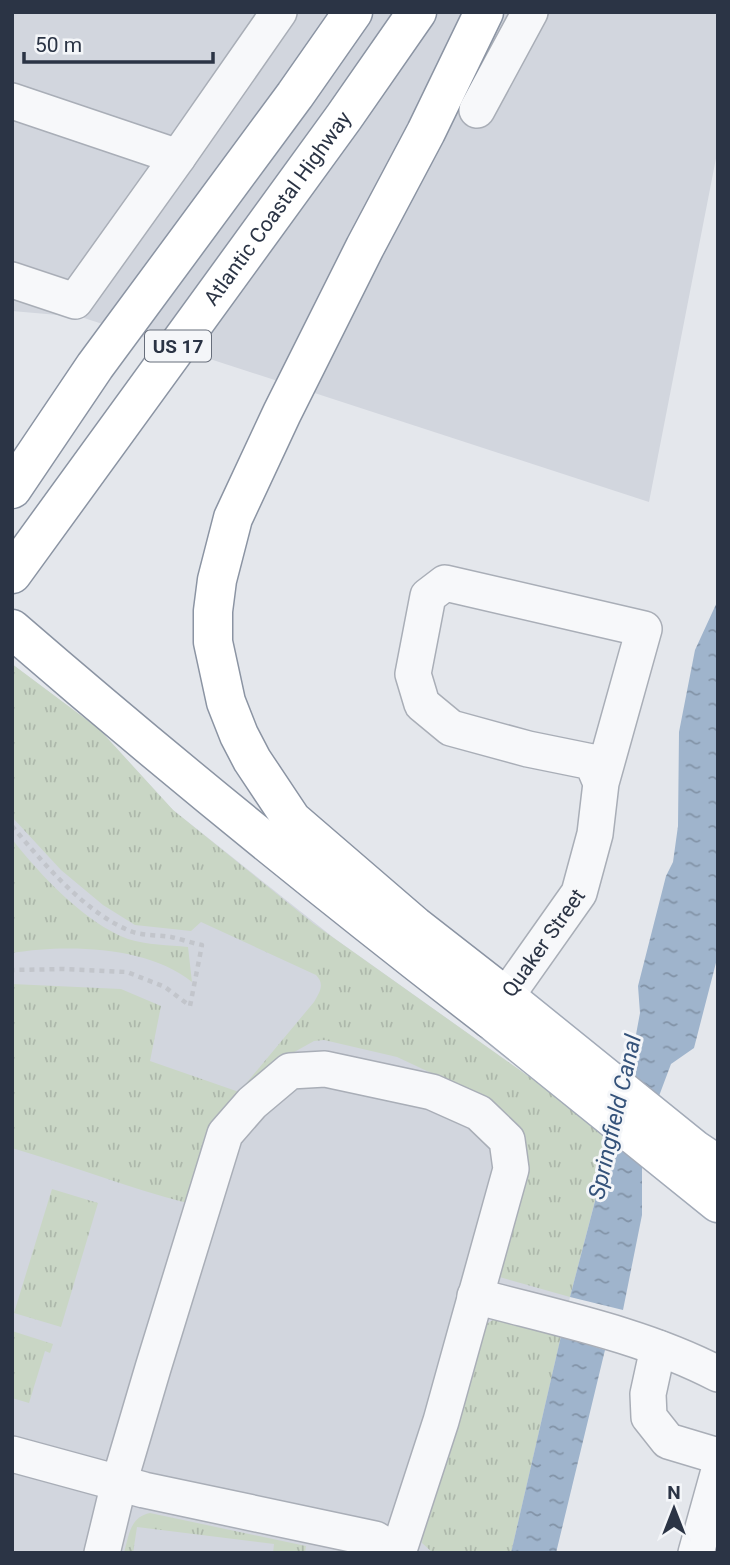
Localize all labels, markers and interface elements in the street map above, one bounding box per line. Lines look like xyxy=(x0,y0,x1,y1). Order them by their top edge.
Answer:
scale bar xyxy=(24,21,214,65)
text: 50 m xyxy=(35,33,82,57)
street label: Atlantic Coastal Highway xyxy=(199,107,356,310)
road number: US 17 xyxy=(145,330,211,362)
street label: Quaker Street xyxy=(497,884,590,1002)
water label: Springfield Canal xyxy=(583,1032,647,1202)
north arrow xyxy=(639,1474,709,1544)
text: N xyxy=(667,1481,681,1504)

